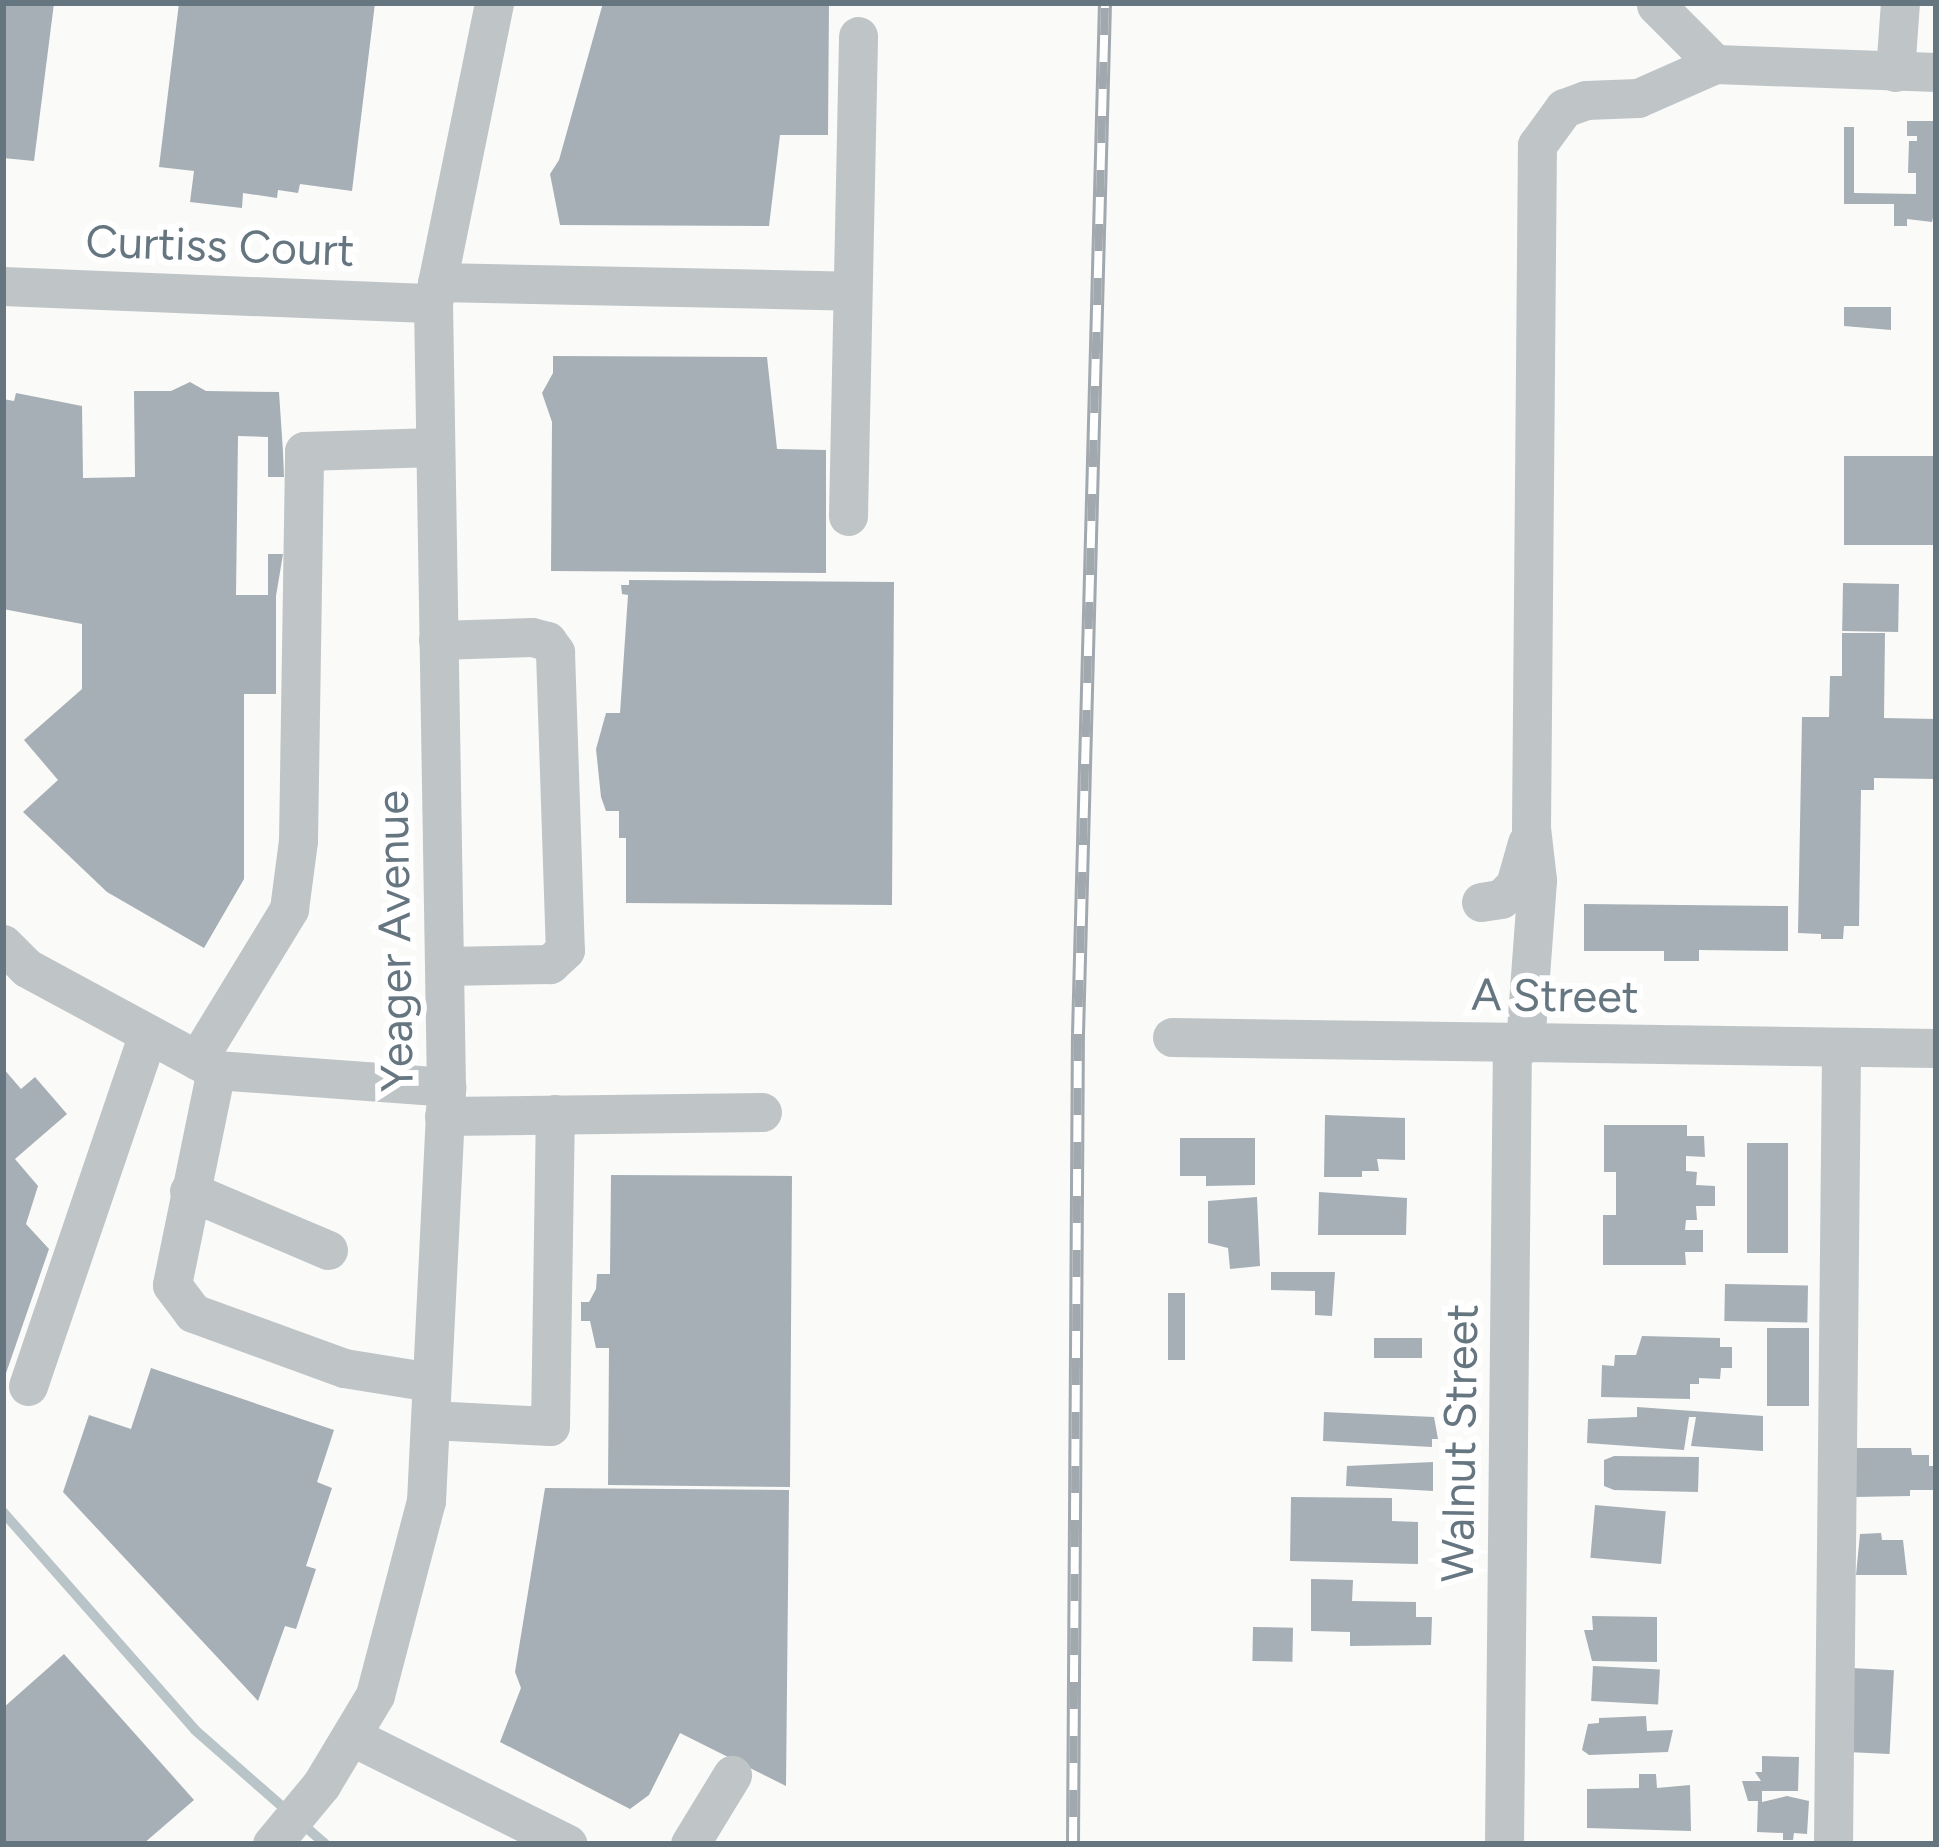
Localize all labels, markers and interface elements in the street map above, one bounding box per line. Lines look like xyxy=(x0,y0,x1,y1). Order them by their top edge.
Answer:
street label: Curtiss Court xyxy=(85,214,355,278)
street label: Yeager Avenue xyxy=(365,790,425,1092)
street label: A Street xyxy=(1471,968,1639,1024)
street label: Walnut Street xyxy=(1431,1303,1489,1583)

